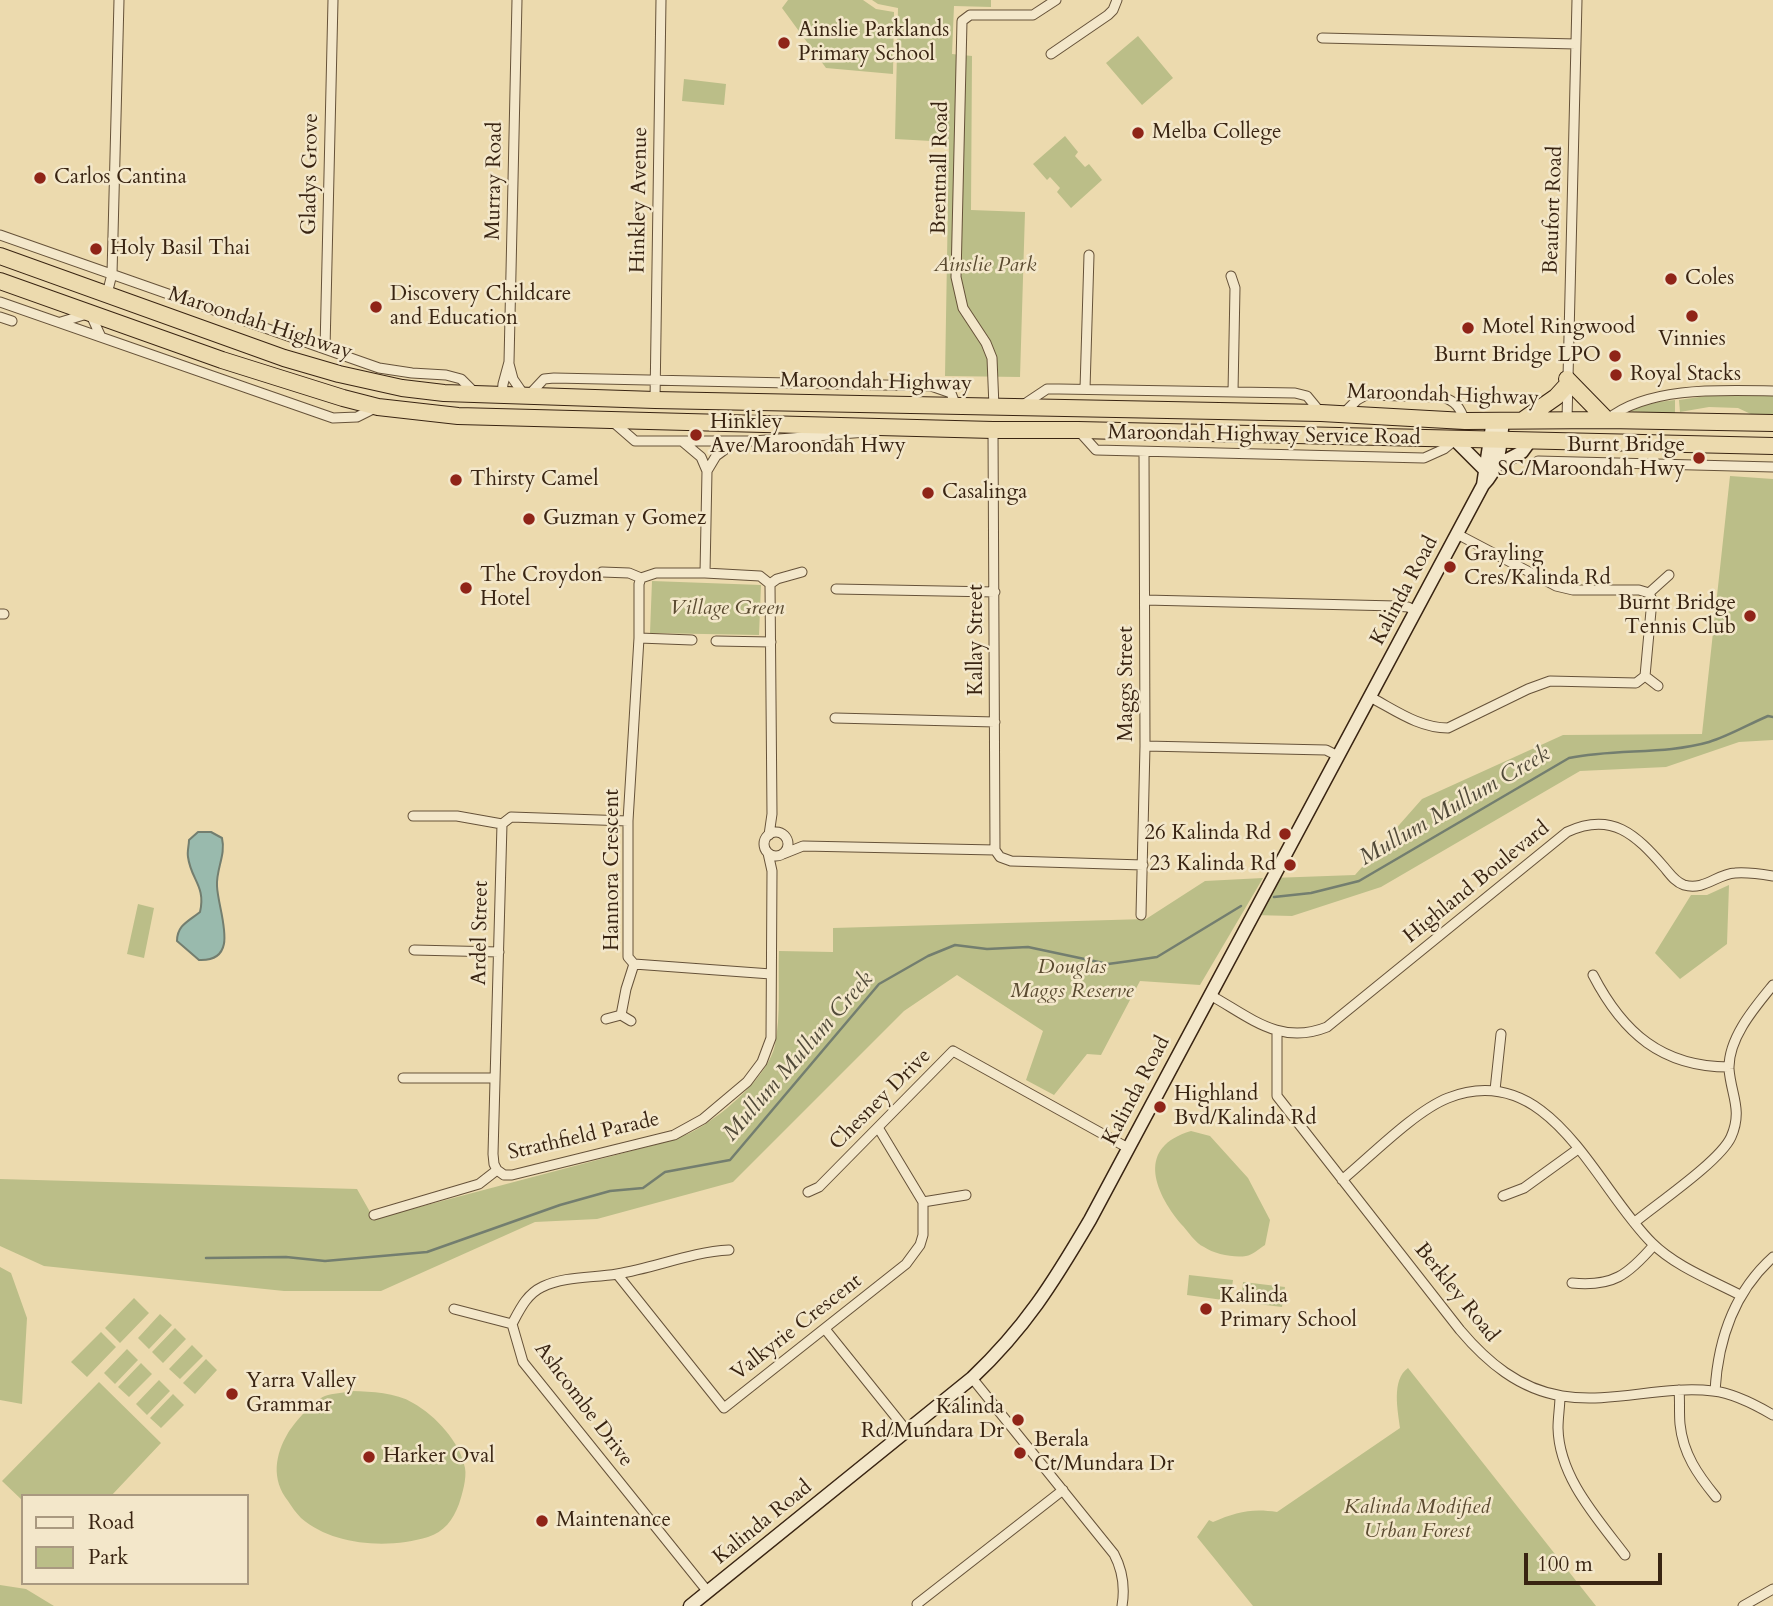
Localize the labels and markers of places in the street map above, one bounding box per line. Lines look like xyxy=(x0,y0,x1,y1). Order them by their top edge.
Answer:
place label: Ainslie Parklands Primary School xyxy=(798,18,949,68)
marker: Ainslie Parklands Primary School xyxy=(776,35,792,51)
place label: Melba College xyxy=(1152,120,1282,146)
marker: Melba College xyxy=(1130,125,1146,141)
place label: Carlos Cantina xyxy=(54,165,187,191)
marker: Carlos Cantina xyxy=(32,170,48,186)
place label: Holy Basil Thai xyxy=(110,236,250,262)
marker: Holy Basil Thai xyxy=(88,241,104,257)
place label: Coles xyxy=(1685,266,1734,292)
marker: Coles xyxy=(1663,271,1679,287)
place label: Discovery Childcare and Education xyxy=(390,282,571,332)
marker: Discovery Childcare and Education xyxy=(368,299,384,315)
marker: Vinnies xyxy=(1684,308,1700,324)
place label: Motel Ringwood xyxy=(1482,315,1635,341)
marker: Motel Ringwood xyxy=(1460,320,1476,336)
place label: Vinnies xyxy=(1658,327,1726,353)
place label: Burnt Bridge LPO xyxy=(1434,343,1601,369)
marker: Burnt Bridge LPO xyxy=(1607,348,1623,364)
place label: Royal Stacks xyxy=(1630,362,1741,388)
marker: Royal Stacks xyxy=(1608,367,1624,383)
place label: Hinkley Ave/Maroondah Hwy xyxy=(710,410,906,460)
marker: Hinkley Ave/Maroondah Hwy xyxy=(688,427,704,443)
place label: Burnt Bridge SC/Maroondah Hwy xyxy=(1498,433,1685,483)
marker: Burnt Bridge SC/Maroondah Hwy xyxy=(1691,450,1707,466)
place label: Thirsty Camel xyxy=(470,467,599,493)
marker: Thirsty Camel xyxy=(448,472,464,488)
place label: Casalinga xyxy=(942,480,1027,506)
marker: Casalinga xyxy=(920,485,936,501)
place label: Guzman y Gomez xyxy=(543,506,706,532)
marker: Guzman y Gomez xyxy=(521,511,537,527)
place label: Grayling Cres/Kalinda Rd xyxy=(1464,542,1611,592)
marker: Grayling Cres/Kalinda Rd xyxy=(1442,559,1458,575)
place label: The Croydon Hotel xyxy=(480,563,603,613)
marker: The Croydon Hotel xyxy=(458,580,474,596)
place label: Burnt Bridge Tennis Club xyxy=(1618,591,1736,641)
marker: Burnt Bridge Tennis Club xyxy=(1742,608,1758,624)
place label: 26 Kalinda Rd xyxy=(1144,821,1271,847)
marker: 26 Kalinda Rd xyxy=(1277,826,1293,842)
place label: 23 Kalinda Rd xyxy=(1149,852,1276,878)
marker: 23 Kalinda Rd xyxy=(1282,857,1298,873)
place label: Highland Bvd/Kalinda Rd xyxy=(1174,1082,1316,1132)
marker: Highland Bvd/Kalinda Rd xyxy=(1152,1099,1168,1115)
place label: Kalinda Primary School xyxy=(1220,1284,1357,1334)
marker: Kalinda Primary School xyxy=(1198,1301,1214,1317)
place label: Yarra Valley Grammar xyxy=(246,1369,357,1419)
marker: Yarra Valley Grammar xyxy=(224,1386,240,1402)
place label: Kalinda Rd/Mundara Dr xyxy=(861,1395,1004,1445)
marker: Kalinda Rd/Mundara Dr xyxy=(1010,1412,1026,1428)
place label: Berala Ct/Mundara Dr xyxy=(1034,1428,1174,1478)
place label: Harker Oval xyxy=(383,1444,495,1470)
marker: Berala Ct/Mundara Dr xyxy=(1012,1445,1028,1461)
marker: Harker Oval xyxy=(361,1449,377,1465)
place label: Maintenance xyxy=(556,1508,671,1534)
marker: Maintenance xyxy=(534,1513,550,1529)

